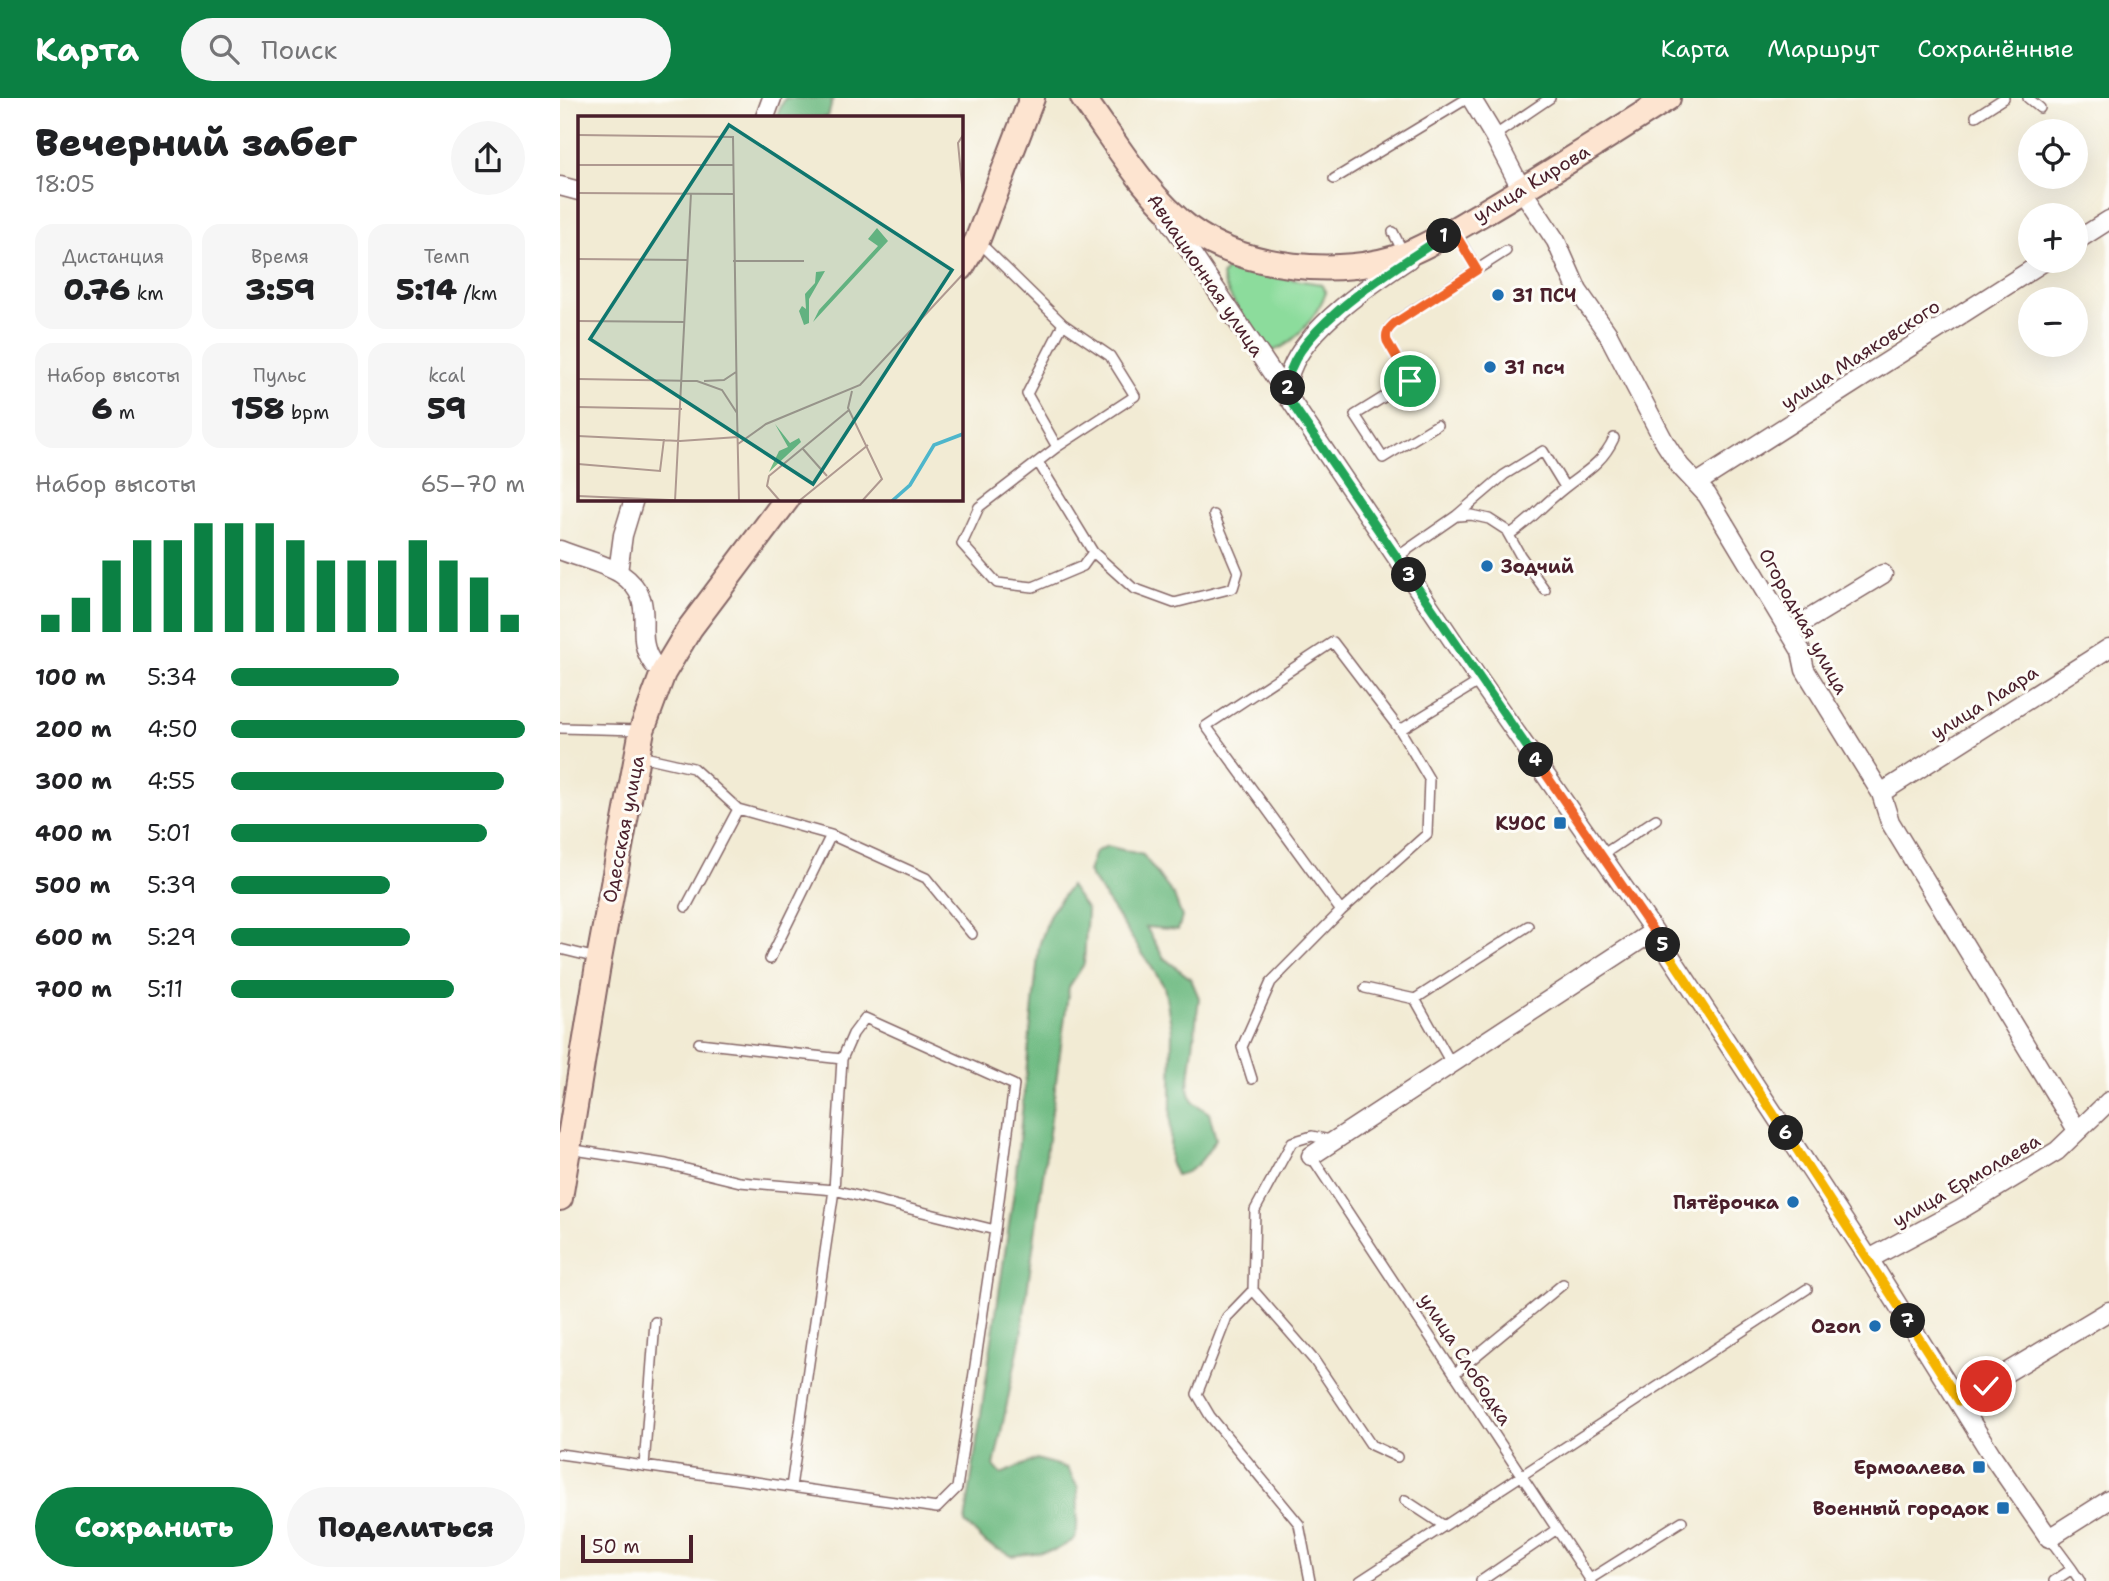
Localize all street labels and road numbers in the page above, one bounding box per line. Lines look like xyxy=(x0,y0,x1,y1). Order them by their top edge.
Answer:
street label: улица Кирова xyxy=(1468,139,1594,228)
street label: Авиационная улица xyxy=(1142,189,1270,362)
street label: улица Маяковского xyxy=(1776,293,1945,415)
street label: Огородная улица xyxy=(1753,544,1854,699)
street label: улица Лаара xyxy=(1926,659,2043,745)
street label: Одесская улица xyxy=(597,753,650,905)
street label: улица Ермолаева xyxy=(1888,1128,2045,1233)
street label: улица Слободка xyxy=(1413,1288,1518,1430)

